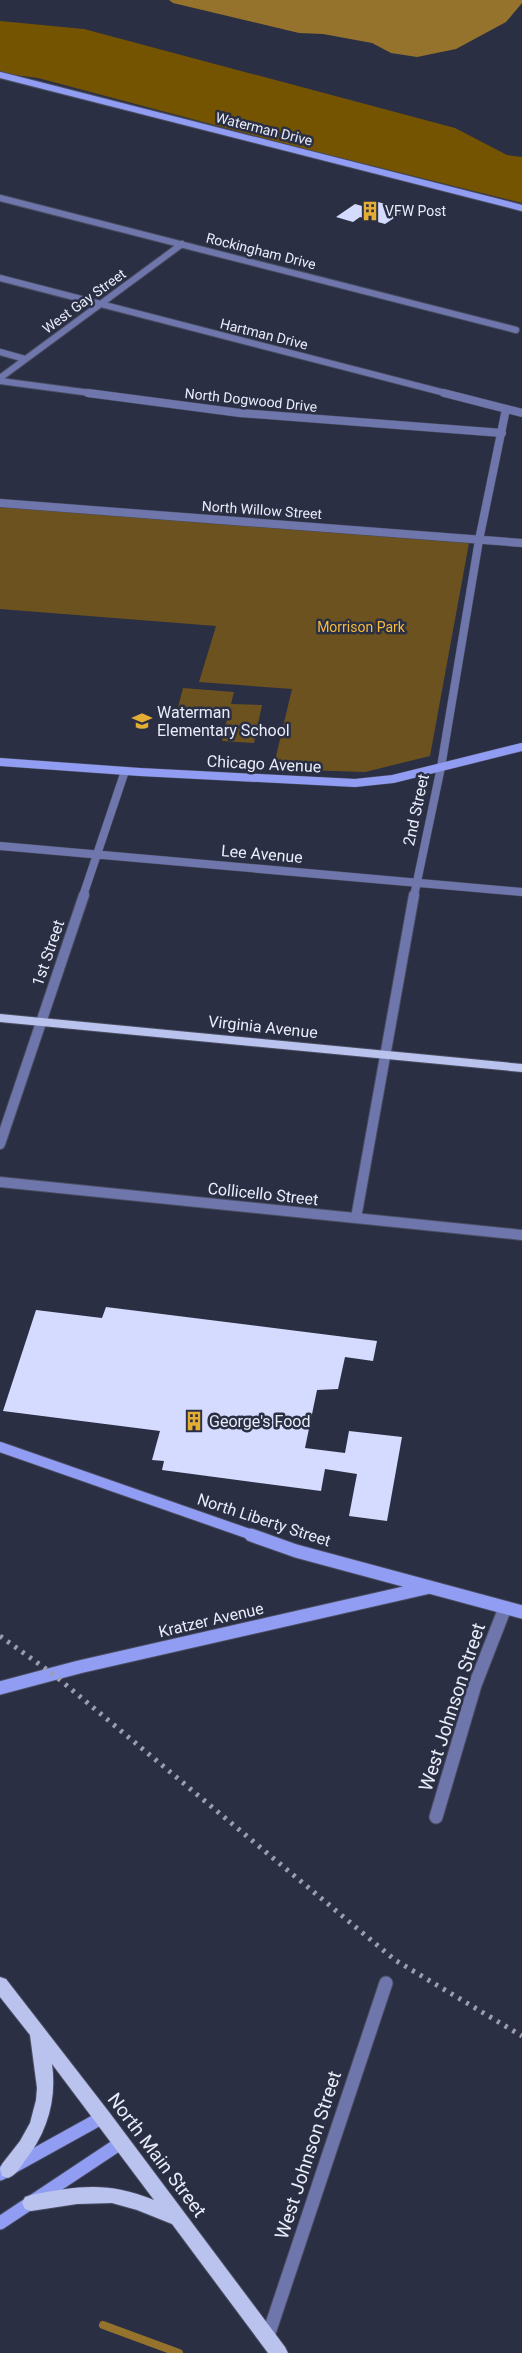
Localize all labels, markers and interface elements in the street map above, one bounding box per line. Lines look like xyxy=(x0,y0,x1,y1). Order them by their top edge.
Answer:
street label: Waterman Drive xyxy=(214,109,314,149)
building icon: VFW Post xyxy=(359,200,381,222)
place label: VFW Post xyxy=(385,203,446,219)
street label: Rockingham Drive xyxy=(204,230,318,272)
street label: West Gay Street xyxy=(39,265,129,337)
street label: Hartman Drive xyxy=(218,315,310,353)
street label: North Dogwood Drive xyxy=(184,385,318,415)
street label: North Willow Street xyxy=(201,498,323,522)
park label: Morrison Park xyxy=(317,619,406,635)
place label: Waterman Elementary School xyxy=(157,703,290,740)
school or university icon: Waterman Elementary School xyxy=(131,710,153,732)
street label: Chicago Avenue xyxy=(206,752,322,776)
street label: 2nd Street xyxy=(399,772,433,848)
street label: Lee Avenue xyxy=(220,841,304,867)
street label: 1st Street xyxy=(28,917,68,989)
street label: Virginia Avenue xyxy=(207,1012,319,1042)
street label: Collicello Street xyxy=(207,1179,319,1209)
building icon: George's Food xyxy=(183,1410,205,1432)
place label: George's Food xyxy=(209,1412,311,1431)
street label: North Liberty Street xyxy=(195,1489,333,1551)
street label: Kratzer Avenue xyxy=(157,1599,265,1641)
street label: West Johnson Street xyxy=(414,1620,490,1794)
street label: West Johnson Street xyxy=(270,2068,346,2242)
street label: North Main Street xyxy=(103,2088,211,2222)

